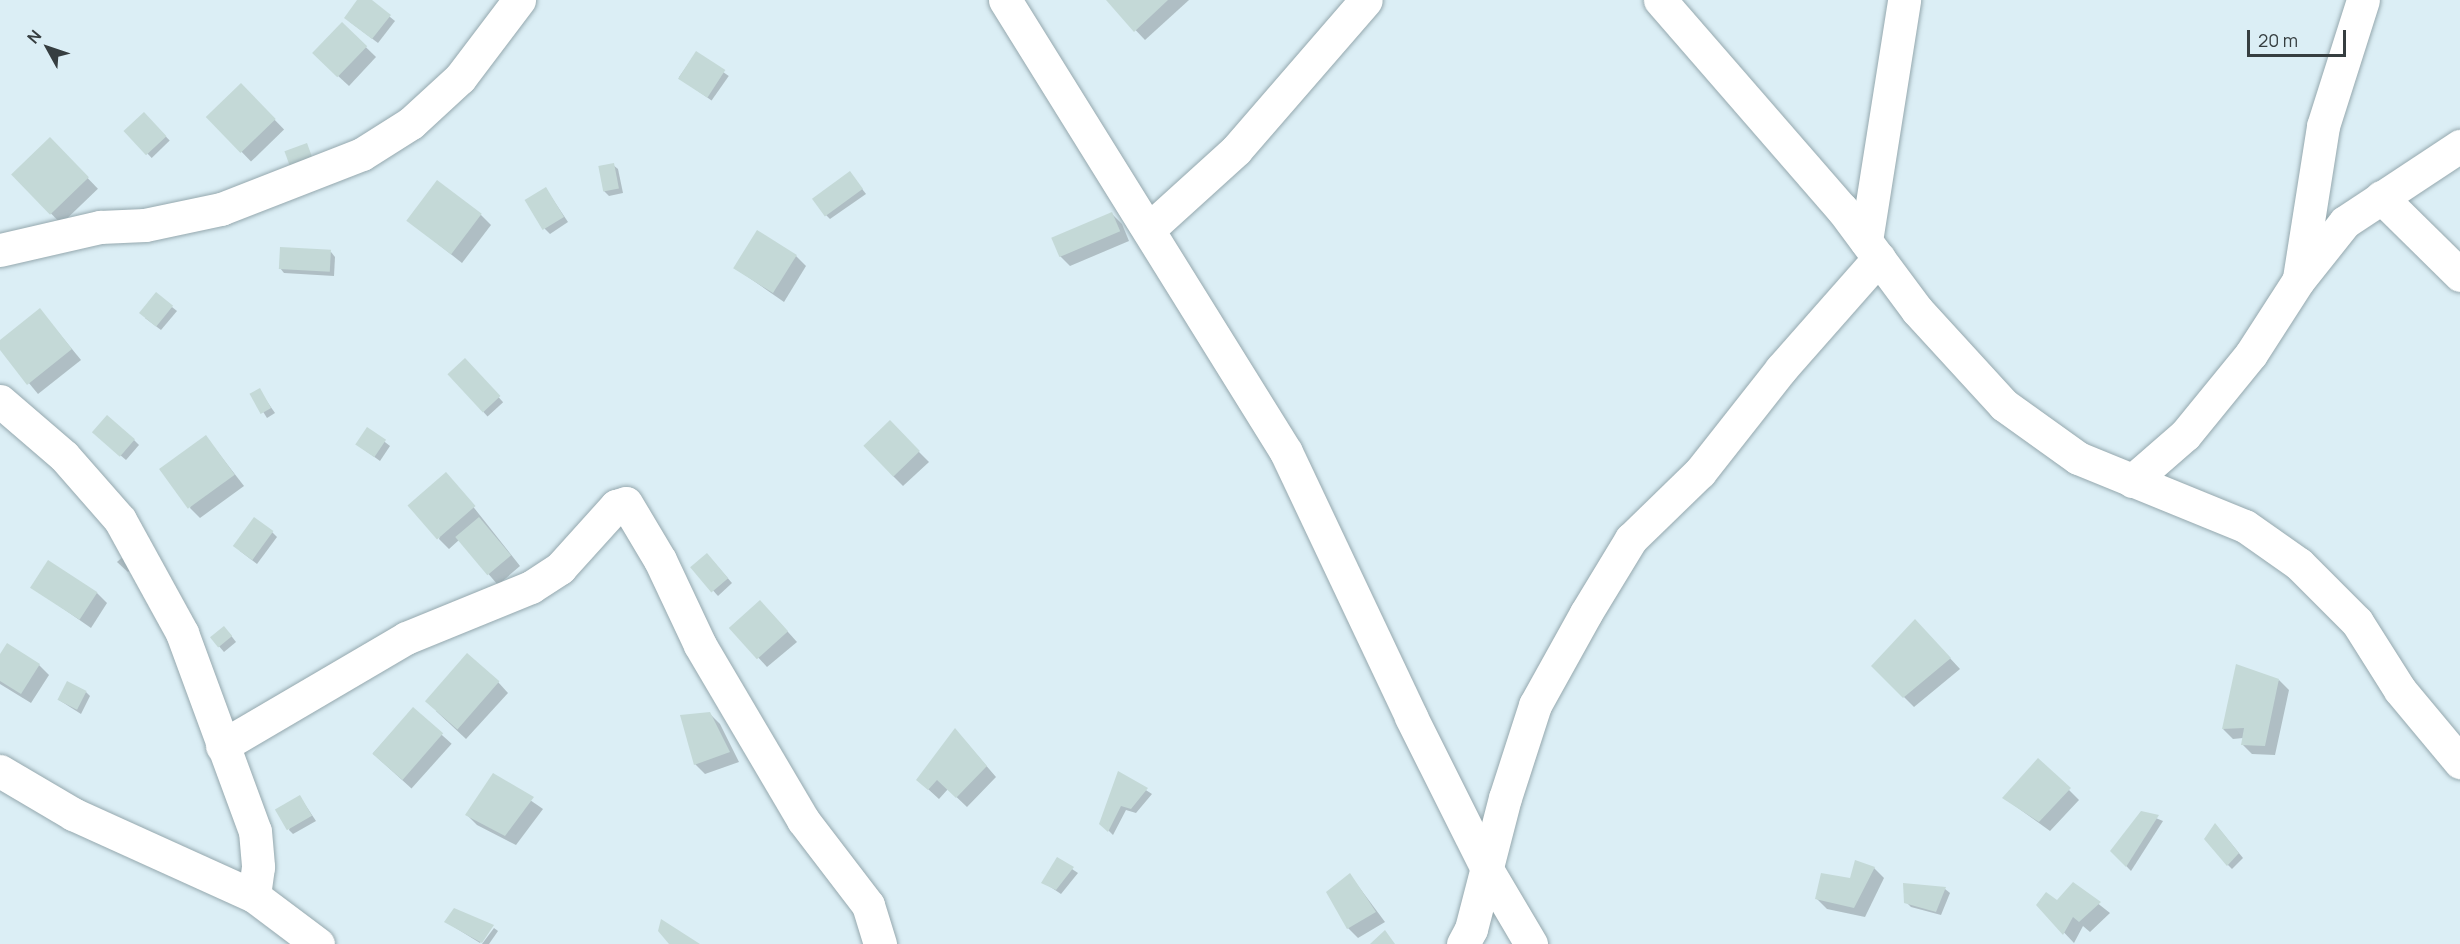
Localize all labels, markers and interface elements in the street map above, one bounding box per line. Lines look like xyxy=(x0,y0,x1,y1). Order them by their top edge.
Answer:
north arrow xyxy=(18,18,78,78)
scale bar xyxy=(2250,18,2349,56)
text: N xyxy=(22,25,46,48)
text: 20 m xyxy=(2258,28,2298,52)

